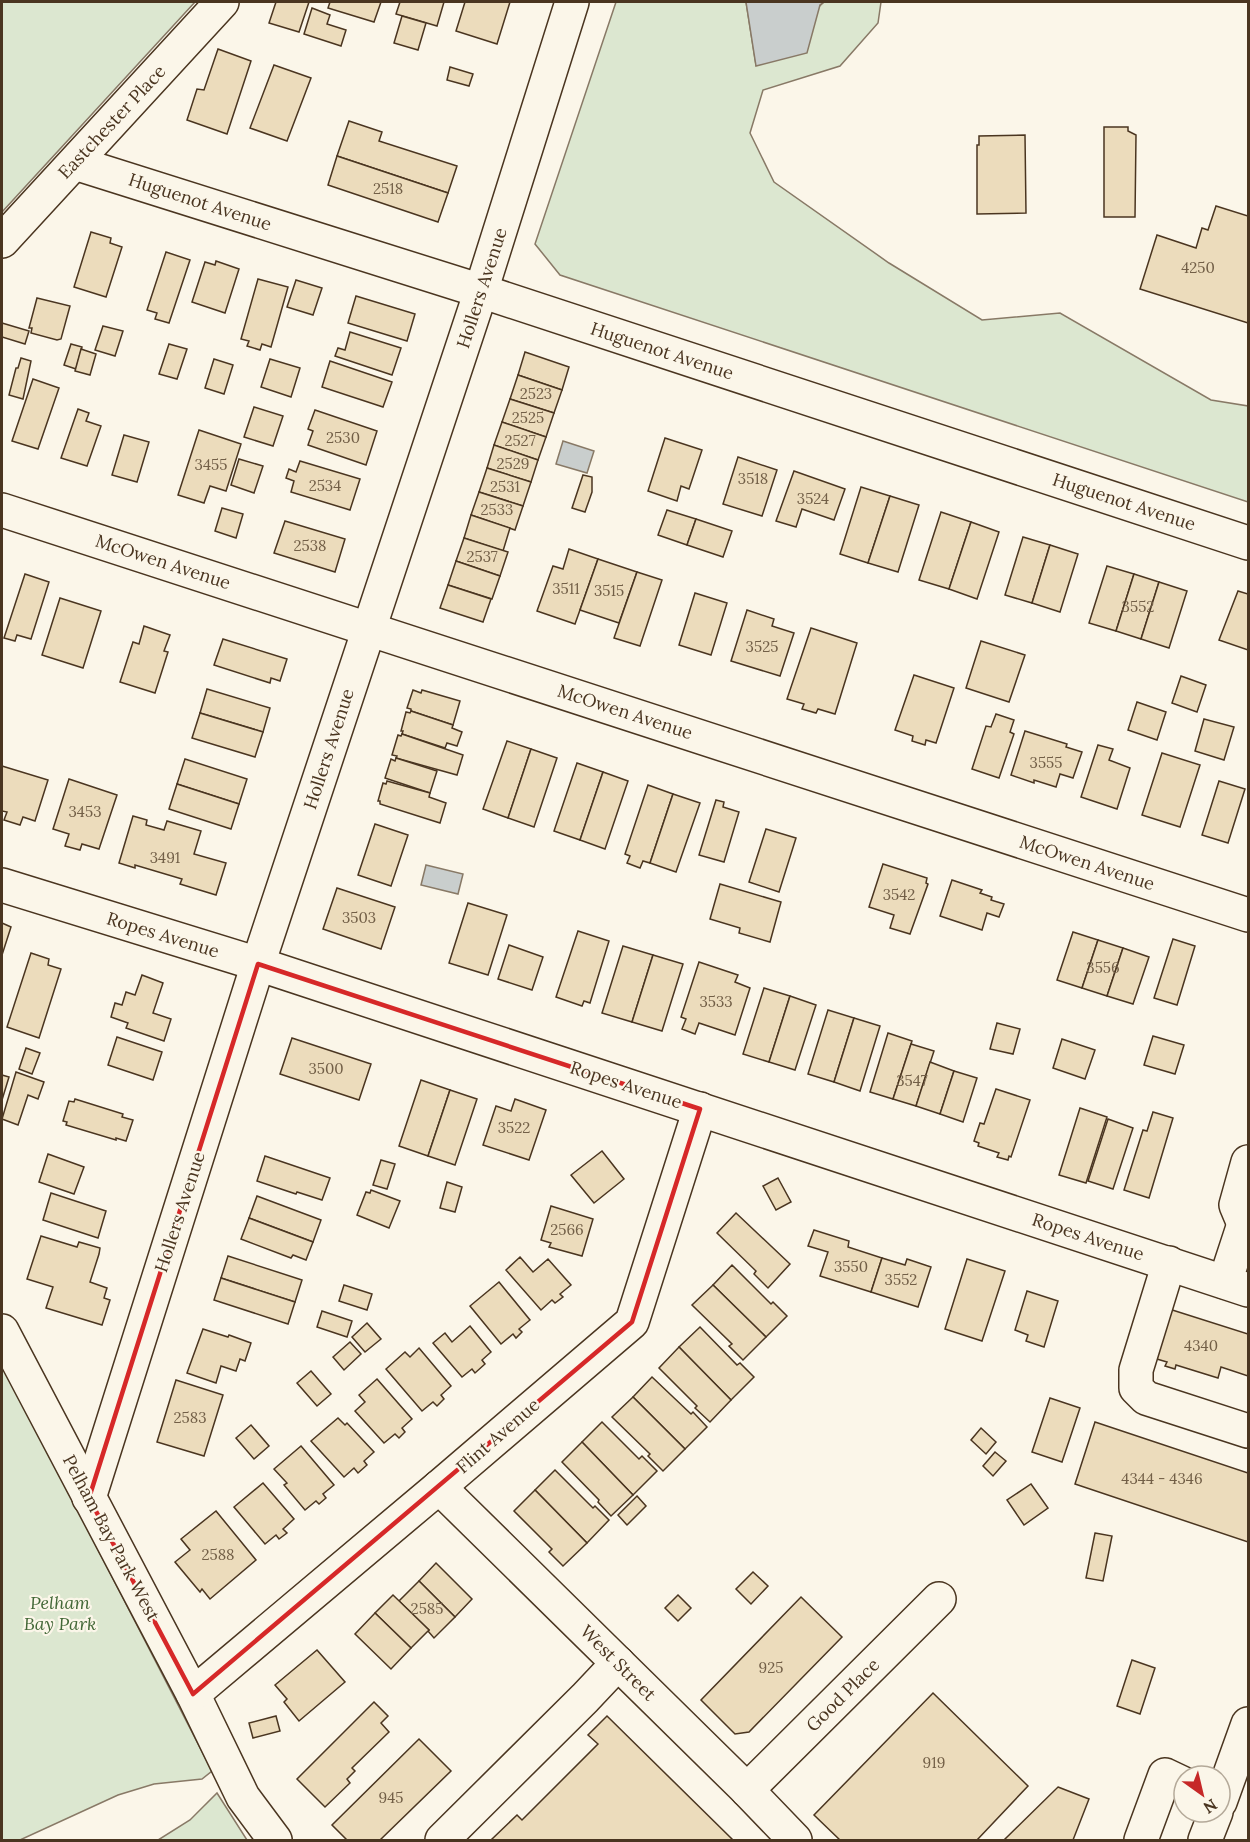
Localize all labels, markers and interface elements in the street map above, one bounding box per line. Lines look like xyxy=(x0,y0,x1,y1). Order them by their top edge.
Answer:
street label: Eastchester Place xyxy=(53,60,171,184)
street label: Huguenot Avenue xyxy=(126,168,275,236)
house number: 2518 xyxy=(373,179,403,198)
street label: Hollers Avenue xyxy=(451,224,512,351)
house number: 4250 xyxy=(1181,258,1215,277)
street label: Huguenot Avenue xyxy=(588,317,737,385)
house number: 2523 xyxy=(520,384,552,403)
house number: 2525 xyxy=(512,408,544,427)
house number: 2530 xyxy=(326,428,360,447)
house number: 2527 xyxy=(504,431,536,450)
house number: 2529 xyxy=(497,454,529,473)
house number: 3455 xyxy=(195,455,227,474)
street label: Huguenot Avenue xyxy=(1050,468,1199,536)
house number: 3518 xyxy=(738,469,768,488)
house number: 2534 xyxy=(309,476,341,495)
house number: 2531 xyxy=(490,477,520,496)
house number: 3524 xyxy=(797,489,829,508)
house number: 2533 xyxy=(481,500,513,519)
street label: McOwen Avenue xyxy=(93,529,234,594)
house number: 2538 xyxy=(293,536,327,555)
house number: 2537 xyxy=(466,547,498,566)
house number: 3511 xyxy=(552,579,580,598)
house number: 3515 xyxy=(594,581,624,600)
house number: 3552 xyxy=(1122,597,1154,616)
house number: 3525 xyxy=(746,637,778,656)
street label: McOwen Avenue xyxy=(555,679,696,744)
street label: Hollers Avenue xyxy=(298,685,359,812)
house number: 3555 xyxy=(1030,753,1062,772)
house number: 3453 xyxy=(68,802,102,821)
street label: McOwen Avenue xyxy=(1017,830,1158,895)
house number: 3491 xyxy=(150,848,180,867)
house number: 3542 xyxy=(883,885,915,904)
street label: Ropes Avenue xyxy=(104,907,222,963)
house number: 3503 xyxy=(342,908,376,927)
house number: 3556 xyxy=(1086,958,1120,977)
house number: 3533 xyxy=(699,992,733,1011)
street label: Ropes Avenue xyxy=(567,1056,685,1114)
house number: 3500 xyxy=(308,1059,344,1078)
house number: 3547 xyxy=(896,1071,928,1090)
house number: 3522 xyxy=(498,1118,530,1137)
street label: Hollers Avenue xyxy=(149,1148,210,1275)
street label: Ropes Avenue xyxy=(1029,1208,1147,1266)
house number: 2566 xyxy=(550,1220,584,1239)
house number: 3550 xyxy=(834,1257,868,1276)
house number: 3552 xyxy=(885,1270,917,1289)
house number: 4340 xyxy=(1184,1336,1218,1355)
street label: Flint Avenue xyxy=(451,1393,544,1478)
house number: 2583 xyxy=(173,1408,207,1427)
street label: Pelham Bay Park West xyxy=(58,1451,164,1625)
house number: 4344 - 4346 xyxy=(1121,1469,1203,1488)
house number: 2588 xyxy=(201,1545,235,1564)
park label: Pelham Bay Park xyxy=(24,1592,96,1634)
house number: 2585 xyxy=(411,1599,443,1618)
street label: West Street xyxy=(576,1620,661,1705)
street label: Good Place xyxy=(801,1653,884,1736)
house number: 925 xyxy=(759,1658,783,1677)
house number: 919 xyxy=(923,1753,945,1772)
north arrow xyxy=(1172,1764,1232,1824)
house number: 945 xyxy=(379,1788,403,1807)
text: N xyxy=(1200,1795,1221,1818)

